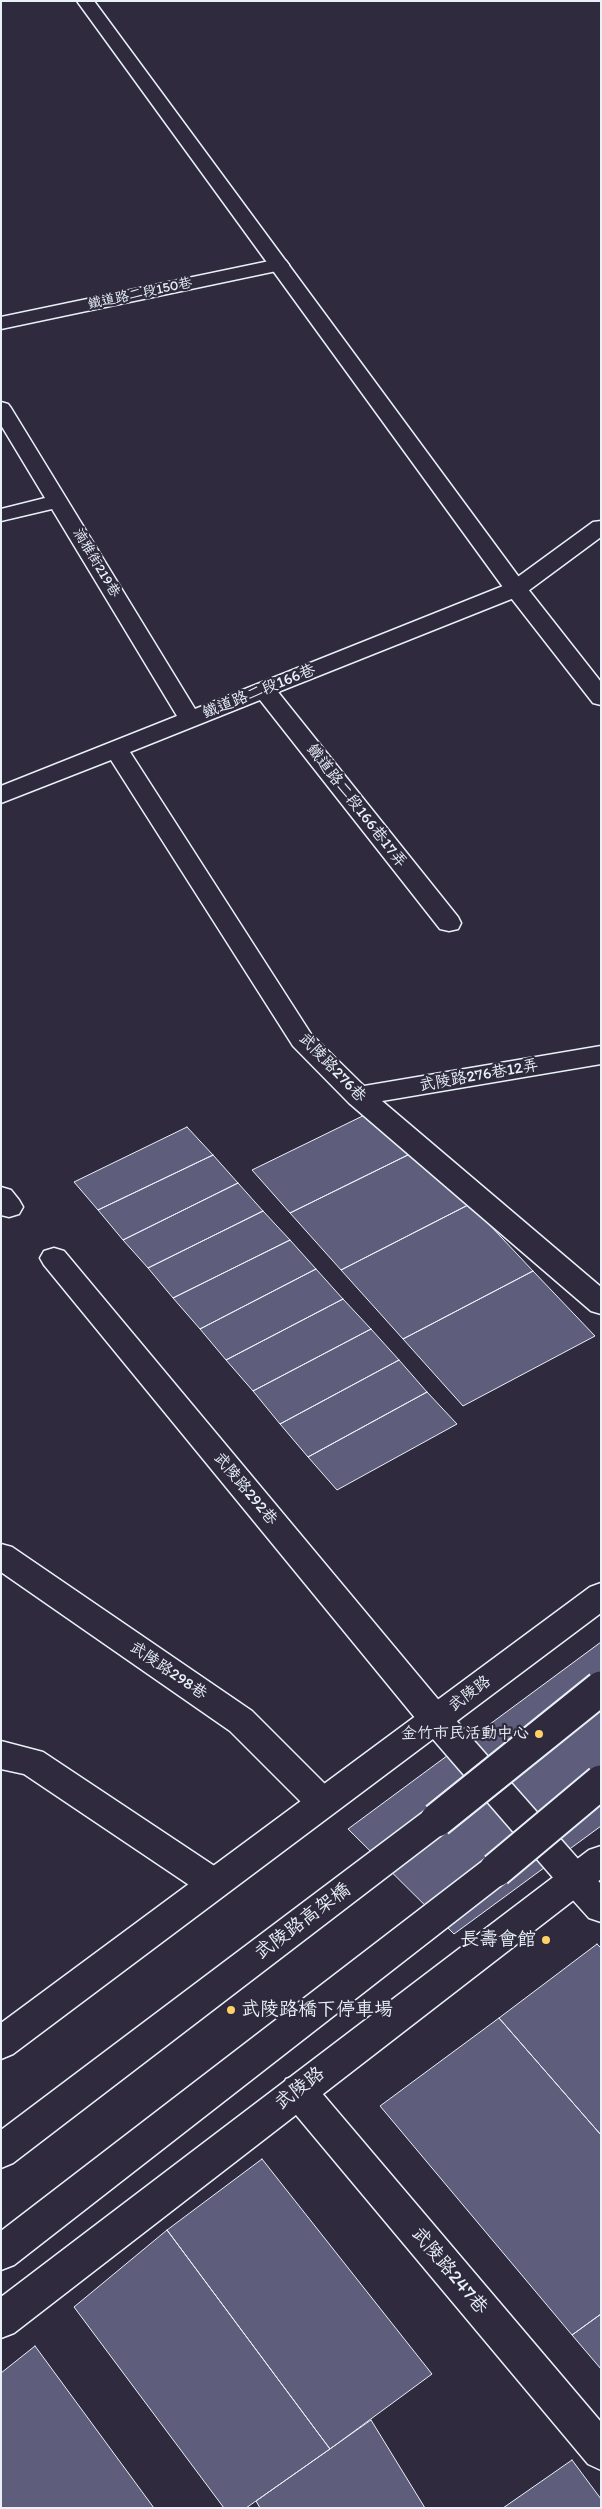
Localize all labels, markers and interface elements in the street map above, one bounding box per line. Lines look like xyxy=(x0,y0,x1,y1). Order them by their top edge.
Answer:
street label: 鐵道路二段150巷 xyxy=(86,275,194,313)
street label: 湳雅街219巷 xyxy=(69,526,123,600)
street label: 鐵道路二段166巷 xyxy=(200,661,318,723)
street label: 鐵道路二段166巷17弄 xyxy=(302,740,410,872)
street label: 武陵路276巷 xyxy=(294,1029,370,1107)
street label: 武陵路276巷12弄 xyxy=(418,1056,540,1096)
street label: 武陵路292巷 xyxy=(209,1449,281,1529)
street label: 武陵路298巷 xyxy=(126,1638,210,1704)
street label: 武陵路 xyxy=(445,1672,495,1716)
place label: 金竹市民活動中心 xyxy=(401,1724,529,1744)
marker: 金竹市民活動中心 xyxy=(533,1728,545,1740)
street label: 武陵路高架橋 xyxy=(251,1879,355,1965)
place label: 長壽會館 xyxy=(460,1929,536,1951)
marker: 長壽會館 xyxy=(540,1934,552,1946)
place label: 武陵路橋下停車場 xyxy=(241,1999,393,2021)
marker: 武陵路橋下停車場 xyxy=(225,2004,237,2016)
street label: 武陵路 xyxy=(271,2062,329,2116)
street label: 武陵路247巷 xyxy=(406,2223,492,2319)

